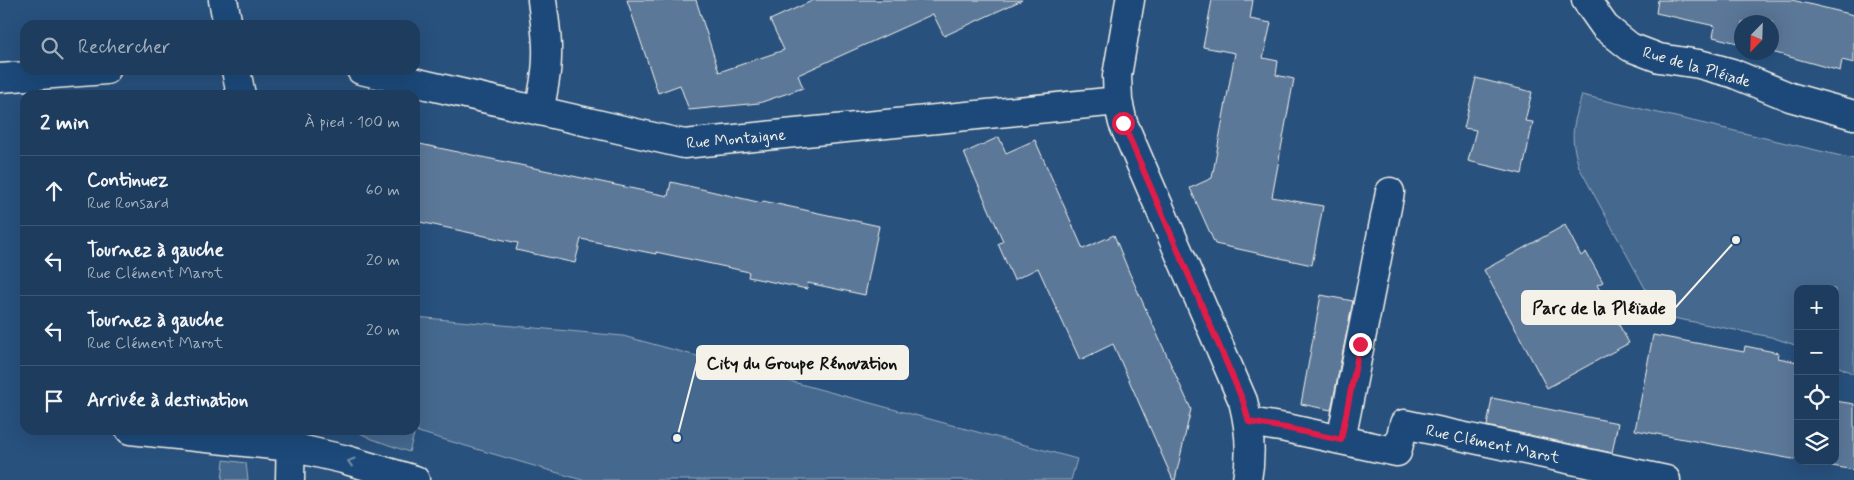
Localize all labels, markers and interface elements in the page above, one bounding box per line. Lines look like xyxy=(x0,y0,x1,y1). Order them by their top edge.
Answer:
north arrow xyxy=(1734,15,1779,60)
search box xyxy=(20,20,420,75)
icon: search xyxy=(38,34,66,62)
text: Rechercher xyxy=(78,35,170,60)
street label: Rue de la Pléiade xyxy=(1640,42,1754,93)
text: 2 min xyxy=(40,109,89,137)
text: À pied · 100 m xyxy=(305,112,400,133)
route start xyxy=(1112,112,1135,135)
street label: Rue Montaigne xyxy=(685,125,787,154)
text: Continuez xyxy=(87,168,168,193)
icon: ahead xyxy=(40,177,68,205)
text: 60 m xyxy=(366,180,400,201)
text: Rue Ronsard xyxy=(87,193,169,214)
text: Tournez à gauche xyxy=(87,238,224,263)
icon: left xyxy=(40,247,68,275)
text: 20 m xyxy=(366,250,400,271)
text: Rue Clément Marot xyxy=(87,263,223,284)
map controls xyxy=(1794,285,1839,465)
button: + xyxy=(1794,285,1839,330)
callout: Parc de la Pléïade xyxy=(1522,291,1675,324)
text: Parc de la Pléïade xyxy=(1532,297,1666,321)
text: Tournez à gauche xyxy=(87,308,224,333)
icon: left xyxy=(40,317,68,345)
text: 20 m xyxy=(366,320,400,341)
button: − xyxy=(1794,330,1839,375)
text: Rue Clément Marot xyxy=(87,333,223,354)
route end xyxy=(1349,333,1372,356)
callout: City du Groupe Rénovation xyxy=(697,346,908,379)
text: City du Groupe Rénovation xyxy=(707,352,897,376)
button: locate xyxy=(1794,375,1839,420)
icon: arrive xyxy=(40,387,68,415)
text: Arrivée à destination xyxy=(87,388,248,413)
street label: Rue Clément Marot xyxy=(1424,420,1562,469)
button: layers xyxy=(1794,420,1839,465)
one-way arrow xyxy=(348,457,356,467)

